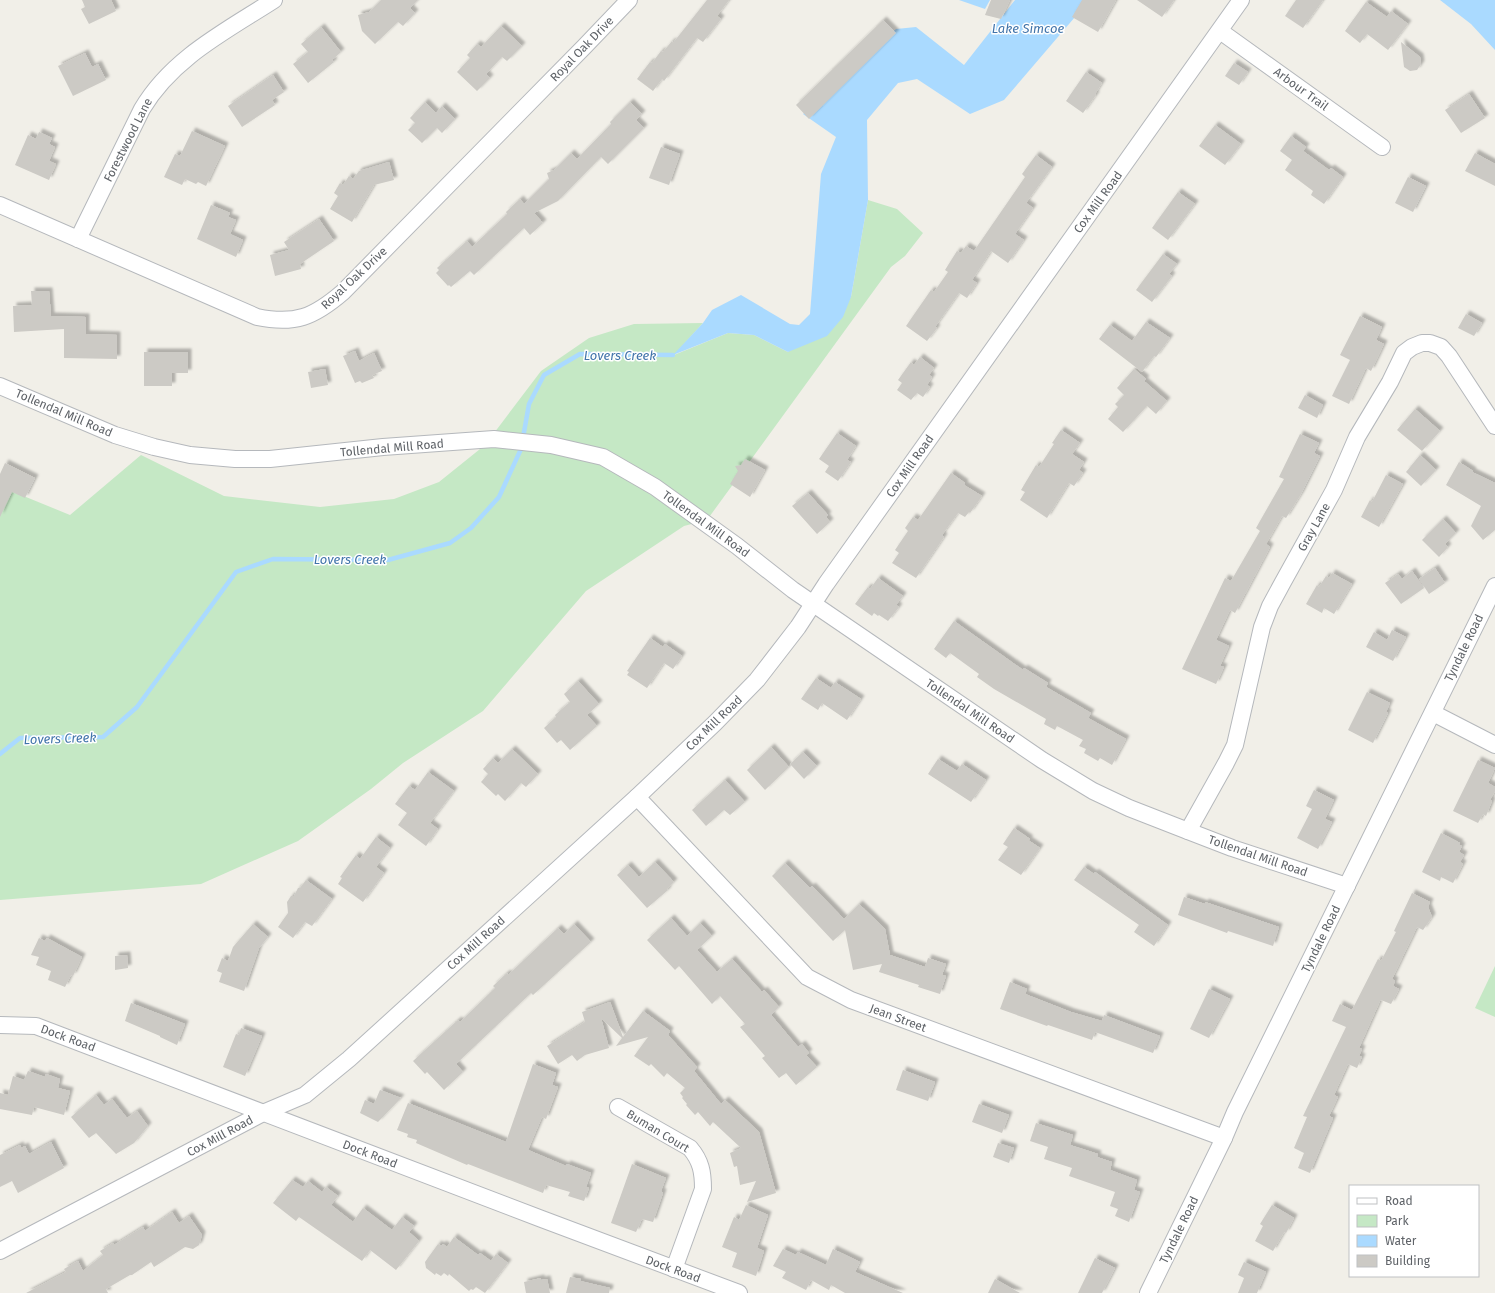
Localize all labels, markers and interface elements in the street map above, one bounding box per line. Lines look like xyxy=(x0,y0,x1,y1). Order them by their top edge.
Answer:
street label: Royal Oak Drive xyxy=(547,14,617,84)
water label: Lake Simcoe xyxy=(992,21,1064,36)
street label: Arbour Trail xyxy=(1271,65,1331,114)
street label: Forestwood Lane xyxy=(101,96,155,184)
street label: Cox Mill Road xyxy=(1071,168,1125,236)
street label: Royal Oak Drive xyxy=(318,244,390,312)
water label: Lovers Creek xyxy=(584,348,656,363)
street label: Tollendal Mill Road xyxy=(13,386,115,440)
street label: Cox Mill Road xyxy=(883,432,937,500)
street label: Tollendal Mill Road xyxy=(340,436,444,460)
street label: Tollendal Mill Road xyxy=(660,488,752,560)
street label: Gray Lane xyxy=(1295,500,1333,554)
water label: Lovers Creek xyxy=(314,552,386,567)
street label: Tyndale Road xyxy=(1442,612,1486,684)
street label: Tollendal Mill Road xyxy=(923,676,1017,746)
street label: Cox Mill Road xyxy=(683,693,745,753)
water label: Lovers Creek xyxy=(23,730,97,747)
street label: Tollendal Mill Road xyxy=(1207,832,1309,880)
street label: Tyndale Road xyxy=(1299,903,1343,975)
street label: Cox Mill Road xyxy=(444,913,508,973)
street label: Jean Street xyxy=(868,1001,929,1035)
street label: Dock Road xyxy=(39,1022,97,1054)
street label: Buman Court xyxy=(624,1107,692,1156)
street label: Cox Mill Road xyxy=(184,1113,256,1159)
street label: Dock Road xyxy=(341,1137,399,1171)
legend xyxy=(1349,1185,1479,1277)
street label: Tyndale Road xyxy=(1157,1194,1201,1266)
text: Road xyxy=(1385,1194,1413,1208)
text: Park xyxy=(1385,1214,1409,1228)
text: Water xyxy=(1385,1234,1417,1248)
street label: Dock Road xyxy=(644,1253,702,1285)
text: Building xyxy=(1385,1254,1431,1268)

